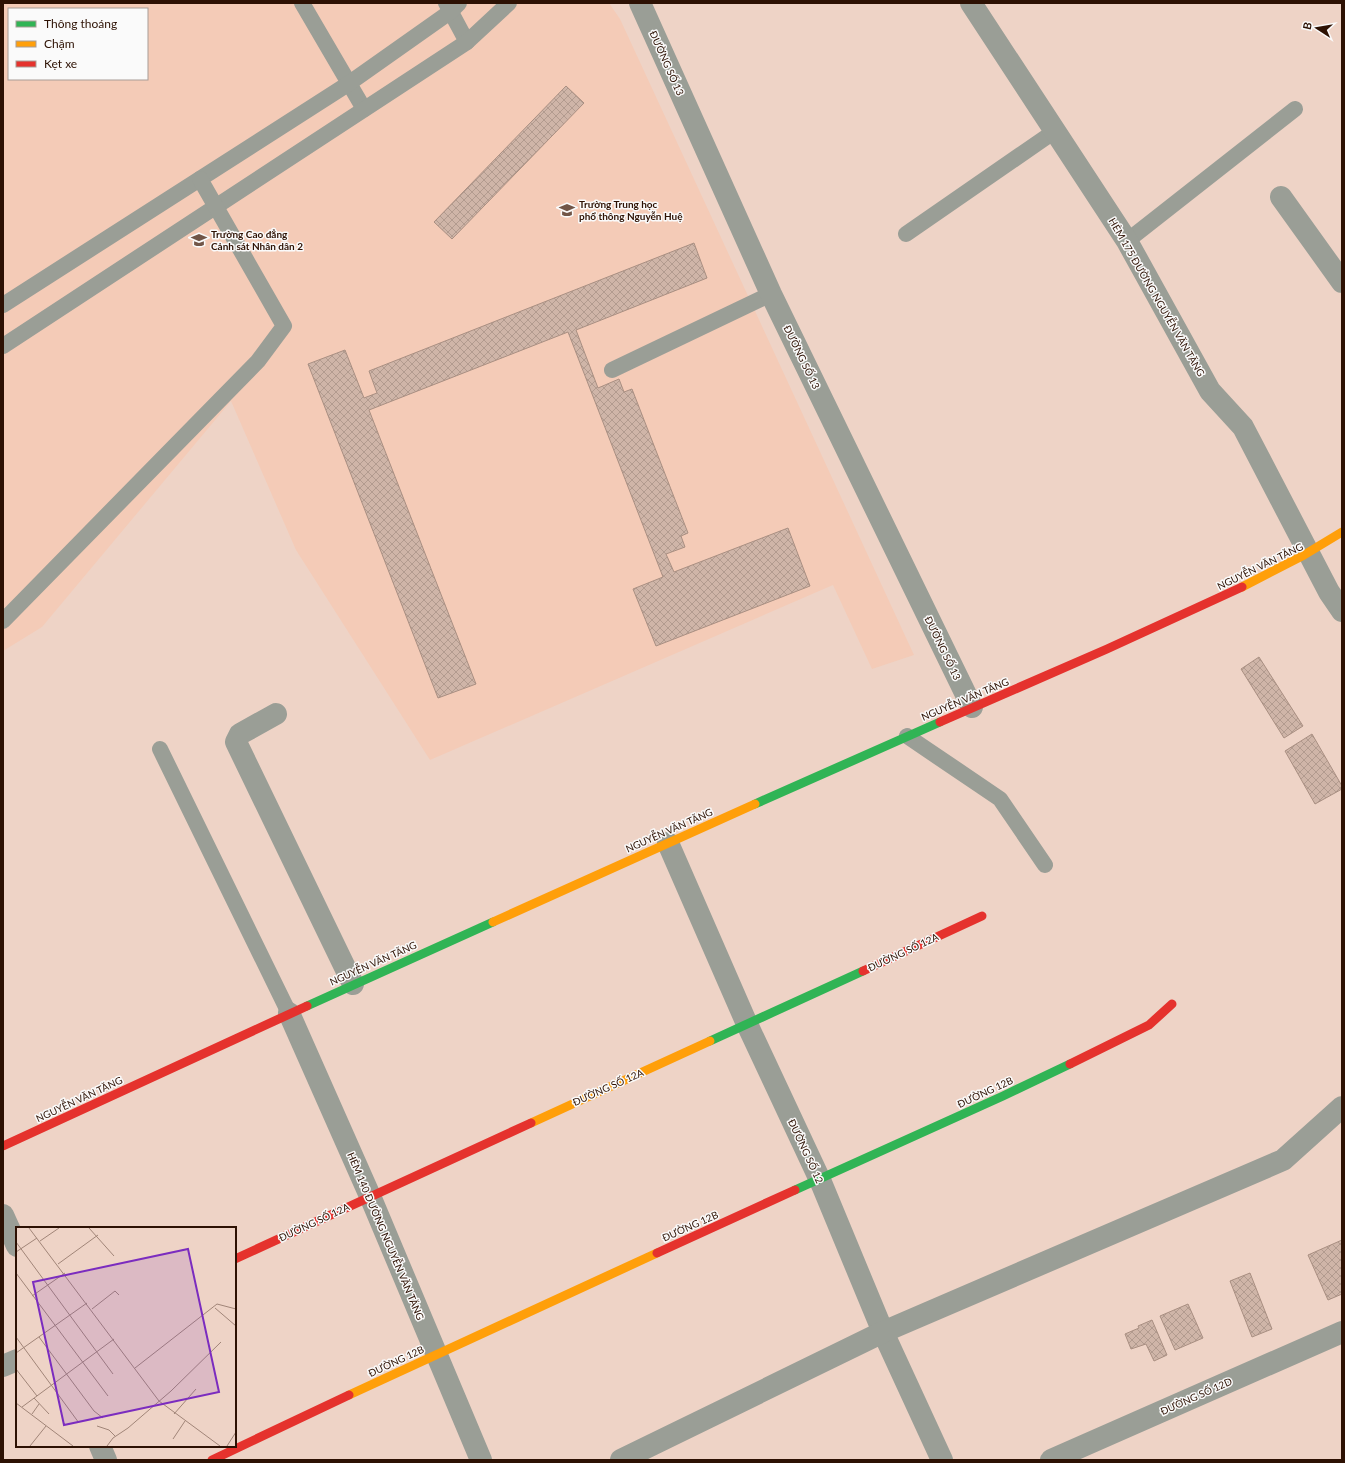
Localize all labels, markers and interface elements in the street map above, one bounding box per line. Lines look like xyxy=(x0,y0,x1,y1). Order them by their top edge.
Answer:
legend xyxy=(8,8,148,80)
north arrow xyxy=(1297,8,1337,48)
text: Thông thoáng xyxy=(44,16,117,31)
text: B xyxy=(1300,21,1314,31)
street label: ĐƯỜNG SỐ 13 xyxy=(647,29,687,97)
text: Chậm xyxy=(44,36,75,51)
text: Kẹt xe xyxy=(44,56,77,71)
place label: Trường Trung học phổ thông Nguyễn Huệ xyxy=(579,198,683,222)
school or university icon: Trường Trung học phổ thông Nguyễn Huệ xyxy=(558,201,576,219)
street label: HẺM 175 ĐƯỜNG NGUYỄN VĂN TĂNG xyxy=(1107,216,1207,378)
place label: Trường Cao đẳng Cảnh sát Nhân dân 2 xyxy=(211,228,303,252)
school or university icon: Trường Cao đẳng Cảnh sát Nhân dân 2 xyxy=(190,231,208,249)
street label: ĐƯỜNG SỐ 13 xyxy=(781,323,823,391)
street label: NGUYỄN VĂN TĂNG xyxy=(1215,540,1305,592)
street label: ĐƯỜNG SỐ 13 xyxy=(922,614,964,682)
street label: NGUYỄN VĂN TĂNG xyxy=(919,675,1011,723)
street label: NGUYỄN VĂN TĂNG xyxy=(624,805,714,855)
street label: ĐƯỜNG SỐ 12A xyxy=(866,930,940,974)
street label: NGUYỄN VĂN TĂNG xyxy=(328,938,418,988)
street label: ĐƯỜNG SỐ 12A xyxy=(571,1066,646,1108)
street label: NGUYỄN VĂN TĂNG xyxy=(34,1074,124,1124)
street label: ĐƯỜNG 12B xyxy=(955,1074,1015,1110)
street label: ĐƯỜNG SỐ 12 xyxy=(786,1117,826,1185)
street label: HẺM 140 ĐƯỜNG NGUYỄN VĂN TĂNG xyxy=(345,1150,427,1322)
street label: ĐƯỜNG SỐ 12A xyxy=(277,1200,351,1244)
street label: ĐƯỜNG 12B xyxy=(660,1208,720,1244)
inset map xyxy=(16,1227,236,1447)
street label: ĐƯỜNG 12B xyxy=(366,1343,426,1379)
street label: ĐƯỜNG SỐ 12D xyxy=(1158,1375,1234,1417)

